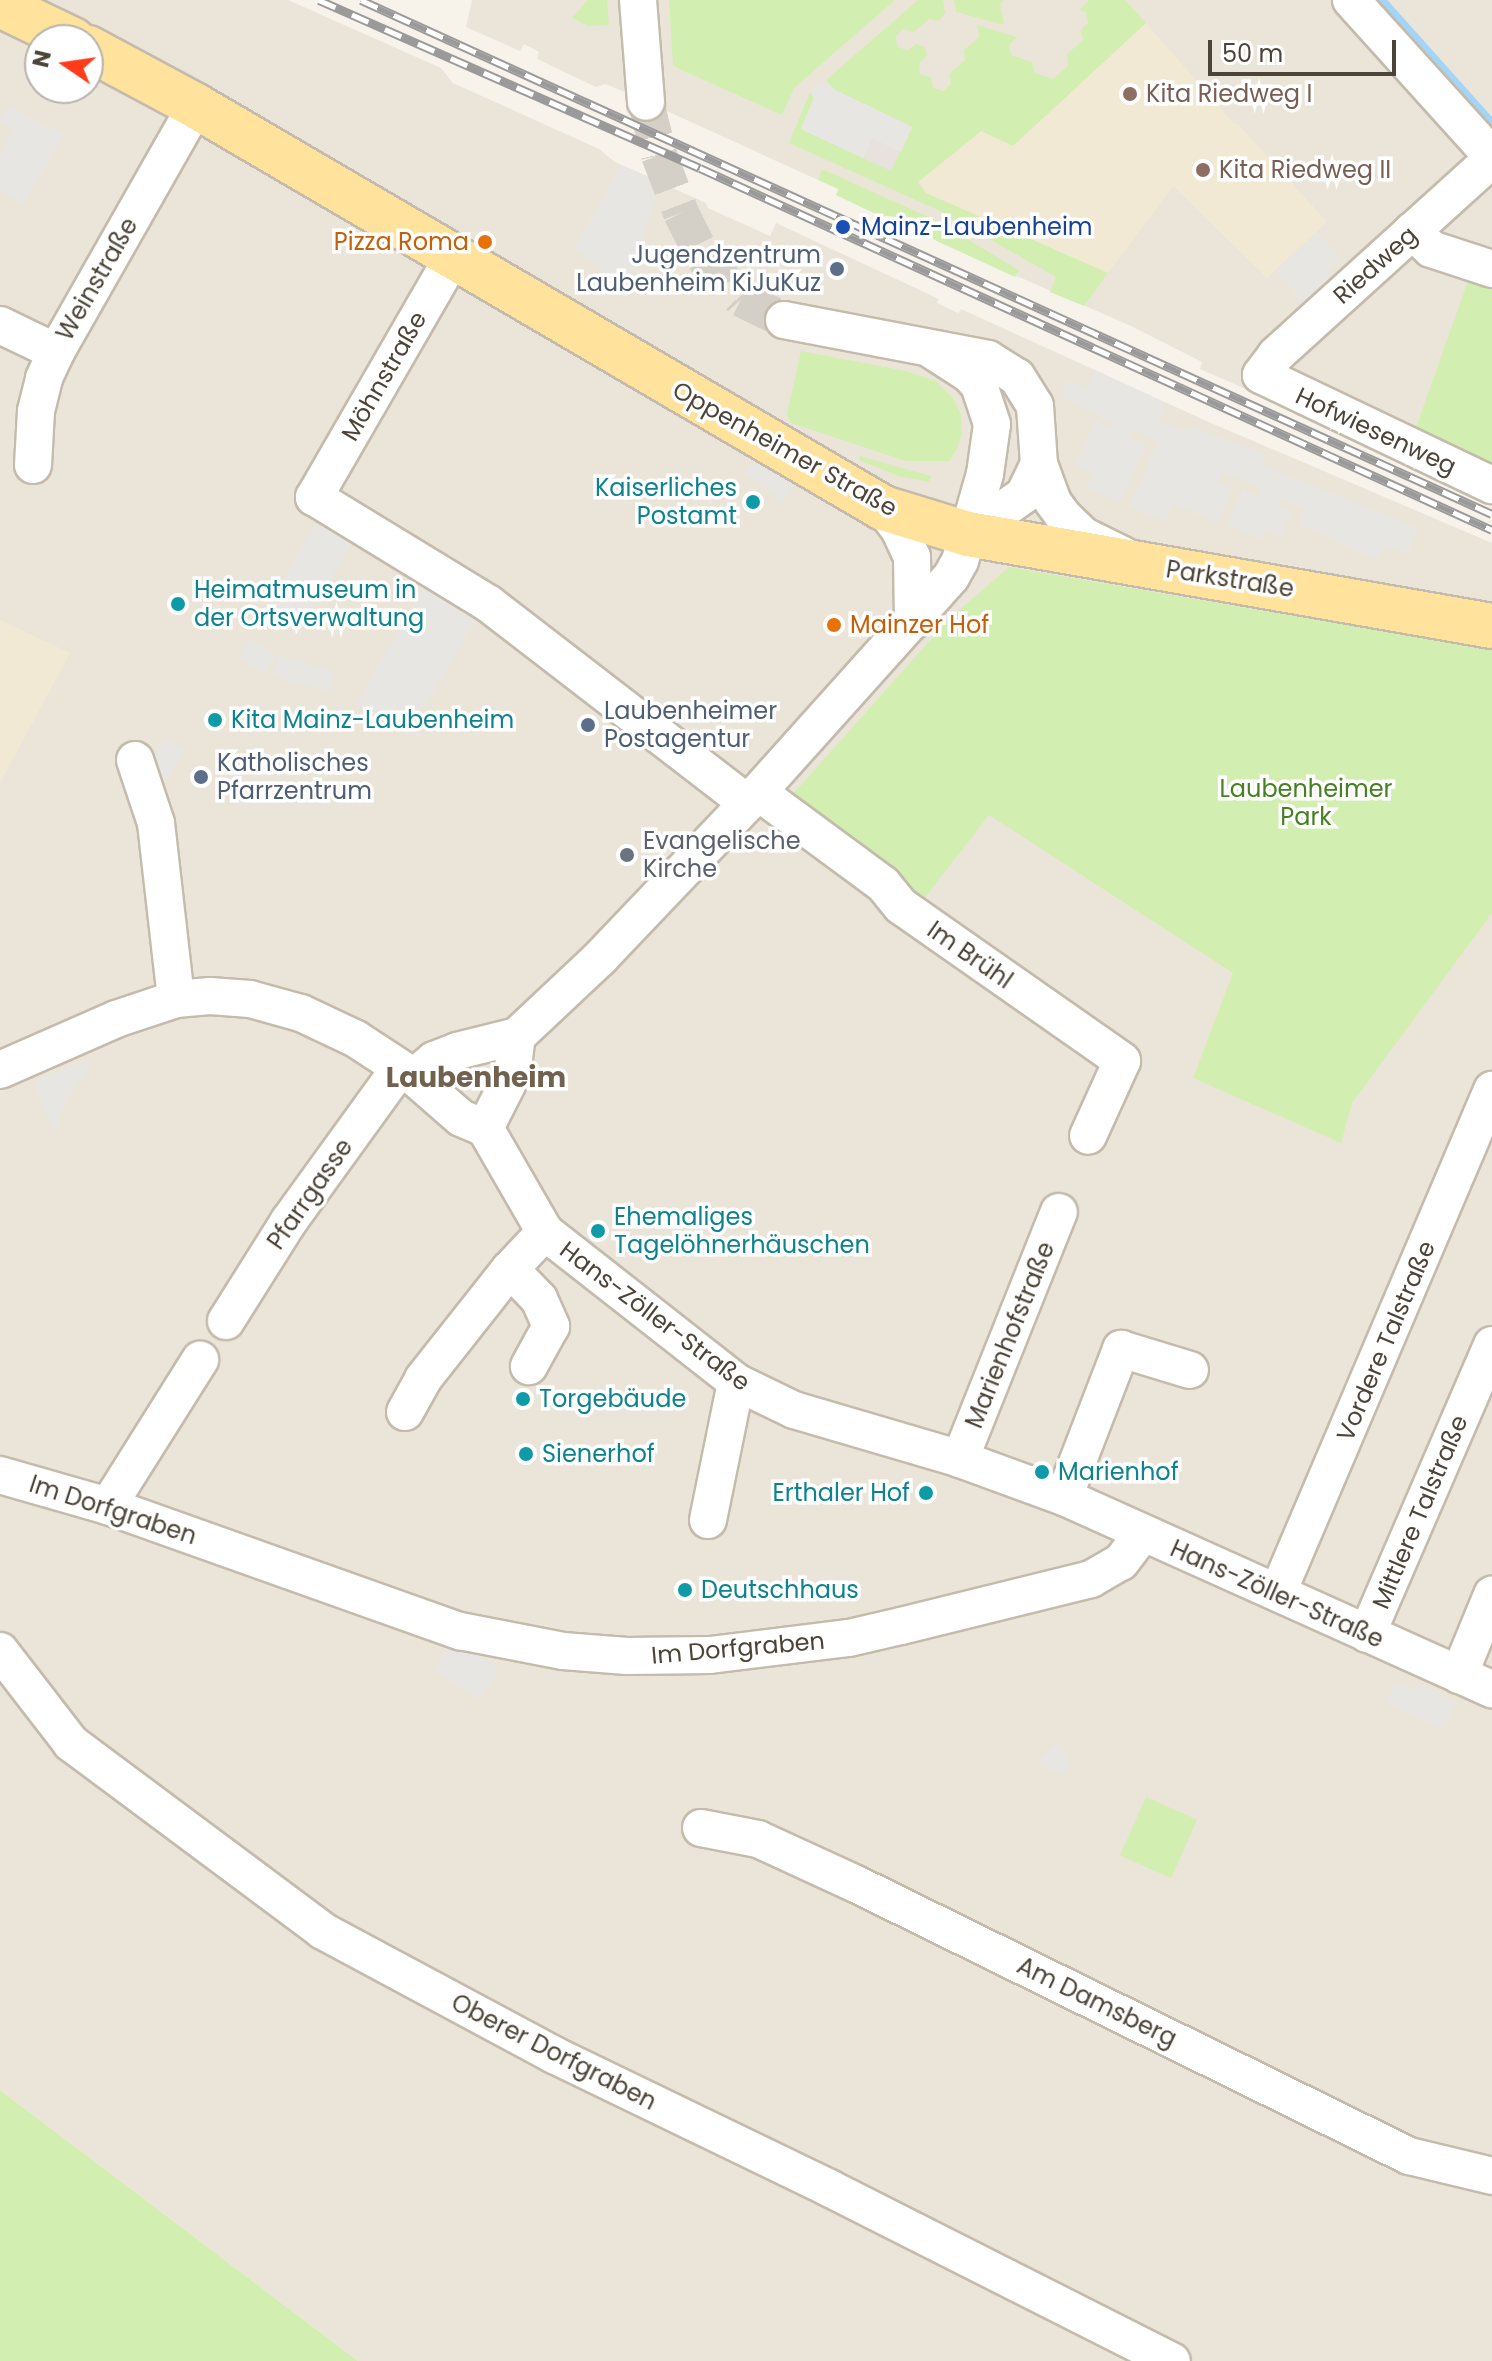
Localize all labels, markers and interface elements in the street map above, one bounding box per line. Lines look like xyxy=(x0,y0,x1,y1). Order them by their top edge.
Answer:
north arrow xyxy=(24,24,104,104)
scale bar xyxy=(1212,24,1400,74)
text: 50 m xyxy=(1222,37,1283,70)
text: N xyxy=(25,47,59,70)
place label: Kita Riedweg I xyxy=(1146,80,1312,108)
marker: Kita Riedweg I xyxy=(1121,85,1139,103)
place label: Kita Riedweg II xyxy=(1219,156,1391,184)
marker: Kita Riedweg II xyxy=(1194,161,1212,179)
street label: Weinstraße xyxy=(50,212,144,346)
place label: Mainz-Laubenheim xyxy=(861,213,1093,241)
marker: Mainz-Laubenheim xyxy=(832,216,854,238)
street label: Riedweg xyxy=(1327,220,1423,310)
place label: Pizza Roma xyxy=(334,228,469,256)
marker: Pizza Roma xyxy=(476,233,494,251)
place label: Jugendzentrum Laubenheim KiJuKuz xyxy=(576,241,821,297)
marker: Jugendzentrum Laubenheim KiJuKuz xyxy=(828,260,846,278)
street label: Möhnstraße xyxy=(335,306,433,446)
street label: Oppenheimer Straße xyxy=(668,375,902,523)
street label: Hofwiesenweg xyxy=(1291,381,1461,481)
place label: Kaiserliches Postamt xyxy=(595,474,737,530)
marker: Kaiserliches Postamt xyxy=(744,493,762,511)
street label: Parkstraße xyxy=(1164,555,1296,603)
place label: Heimatmuseum in der Ortsverwaltung xyxy=(194,576,424,632)
marker: Heimatmuseum in der Ortsverwaltung xyxy=(169,595,187,613)
place label: Mainzer Hof xyxy=(850,611,989,639)
marker: Mainzer Hof xyxy=(825,616,843,634)
place label: Laubenheimer Postagentur xyxy=(604,697,777,753)
place label: Kita Mainz-Laubenheim xyxy=(231,706,514,734)
marker: Kita Mainz-Laubenheim xyxy=(206,711,224,729)
marker: Laubenheimer Postagentur xyxy=(579,716,597,734)
place label: Katholisches Pfarrzentrum xyxy=(217,749,372,805)
marker: Katholisches Pfarrzentrum xyxy=(192,768,210,786)
park label: Laubenheimer Park xyxy=(1219,775,1393,831)
place label: Evangelische Kirche xyxy=(643,827,801,883)
marker: Evangelische Kirche xyxy=(618,846,636,864)
street label: Im Brühl xyxy=(922,915,1018,995)
district label: Laubenheim xyxy=(386,1061,566,1095)
street label: Pfarrgasse xyxy=(261,1133,359,1255)
place label: Ehemaliges Tagelöhnerhäuschen xyxy=(614,1203,870,1259)
marker: Ehemaliges Tagelöhnerhäuschen xyxy=(589,1222,607,1240)
street label: Hans-Zöller-Straße xyxy=(554,1235,756,1397)
street label: Vordere Talstraße xyxy=(1331,1237,1441,1445)
street label: Marienhofstraße xyxy=(960,1238,1060,1432)
place label: Torgebäude xyxy=(539,1385,686,1413)
marker: Torgebäude xyxy=(514,1390,532,1408)
street label: Mittlere Talstraße xyxy=(1366,1411,1474,1613)
place label: Sienerhof xyxy=(542,1440,655,1468)
marker: Sienerhof xyxy=(517,1445,535,1463)
place label: Marienhof xyxy=(1058,1458,1179,1486)
marker: Marienhof xyxy=(1033,1463,1051,1481)
street label: Im Dorfgraben xyxy=(26,1469,200,1551)
place label: Erthaler Hof xyxy=(772,1479,910,1507)
marker: Erthaler Hof xyxy=(917,1484,935,1502)
street label: Hans-Zöller-Straße xyxy=(1166,1534,1388,1654)
place label: Deutschhaus xyxy=(701,1576,859,1604)
marker: Deutschhaus xyxy=(676,1581,694,1599)
street label: Im Dorfgraben xyxy=(650,1626,826,1670)
street label: Am Damsberg xyxy=(1012,1951,1182,2053)
street label: Oberer Dorfgraben xyxy=(447,1988,661,2116)

